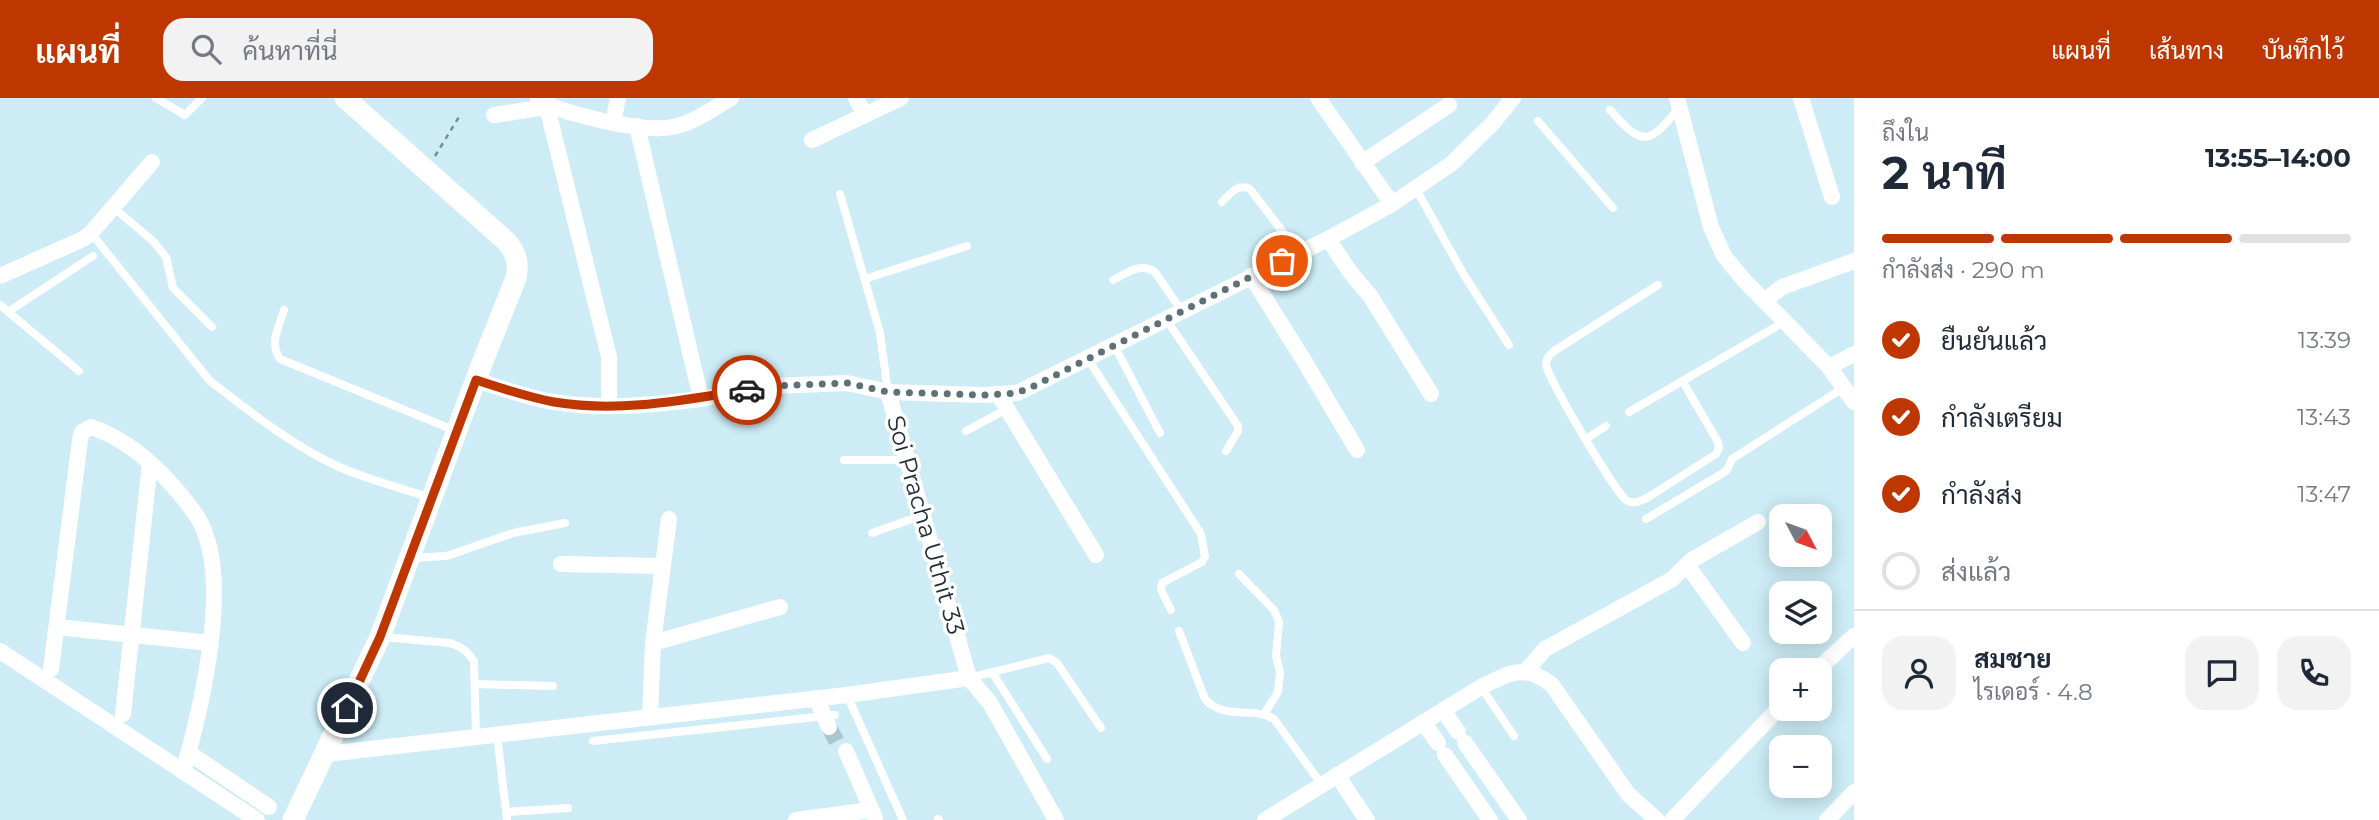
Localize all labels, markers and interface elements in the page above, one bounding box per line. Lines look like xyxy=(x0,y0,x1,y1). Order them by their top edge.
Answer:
search box xyxy=(163,18,653,81)
icon: search xyxy=(187,30,225,68)
text: แผนที่ xyxy=(35,31,121,71)
text: ค้นหาที่นี่ xyxy=(243,35,338,67)
text: แผนที่ xyxy=(2051,36,2111,65)
text: เส้นทาง xyxy=(2149,36,2224,65)
text: บันทึกไว้ xyxy=(2262,36,2344,65)
text: ถึงใน xyxy=(1882,119,1929,147)
text: 13:55–14:00 xyxy=(2205,142,2351,174)
text: 2 นาที xyxy=(1882,144,2007,201)
pin xyxy=(1252,231,1312,291)
icon: bag xyxy=(1263,242,1301,280)
text: กำลังส่ง · 290 m xyxy=(1882,256,2045,284)
icon: check xyxy=(1882,321,1920,359)
text: ยืนยันแล้ว xyxy=(1941,325,2047,357)
text: 13:39 xyxy=(2298,326,2351,354)
courier xyxy=(712,355,782,425)
icon: car xyxy=(728,371,766,409)
icon: check xyxy=(1882,398,1920,436)
text: กำลังเตรียม xyxy=(1941,402,2063,434)
text: 13:43 xyxy=(2297,403,2351,431)
street label: Soi Pracha Uthit 33 xyxy=(881,412,971,638)
icon: check xyxy=(1882,475,1920,513)
text: กำลังส่ง xyxy=(1941,479,2022,511)
text: 13:47 xyxy=(2297,480,2351,508)
north arrow xyxy=(1769,504,1832,567)
map controls xyxy=(1769,504,1832,798)
text: ส่งแล้ว xyxy=(1941,556,2011,588)
button: layers xyxy=(1769,581,1832,644)
button: person xyxy=(1882,636,1956,710)
button: chat xyxy=(2185,636,2259,710)
button: phone xyxy=(2277,636,2351,710)
text: สมชาย xyxy=(1974,643,2051,675)
button: + xyxy=(1769,658,1832,721)
pin xyxy=(317,678,377,738)
text: ไรเดอร์ · 4.8 xyxy=(1974,678,2093,706)
icon: home xyxy=(328,689,366,727)
button: − xyxy=(1769,735,1832,798)

